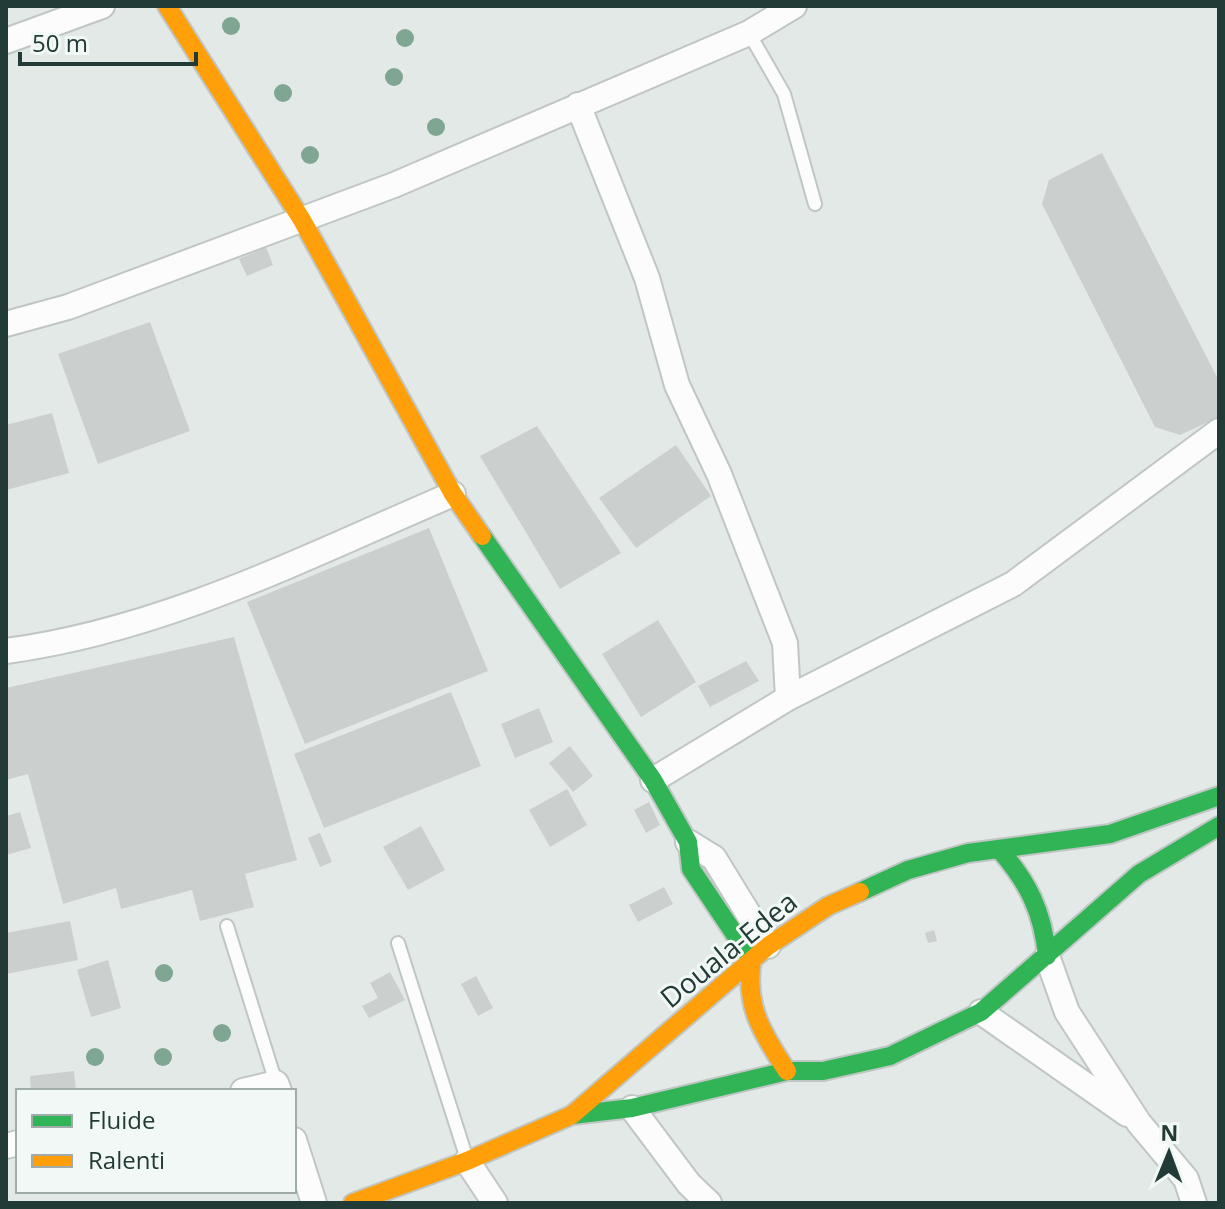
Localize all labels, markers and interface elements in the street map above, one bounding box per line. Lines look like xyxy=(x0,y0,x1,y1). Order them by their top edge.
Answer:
scale bar xyxy=(20,16,196,66)
text: 50 m xyxy=(32,26,88,59)
street label: Douala-Edea xyxy=(652,882,804,1016)
legend xyxy=(16,1089,296,1193)
text: Fluide xyxy=(88,1103,155,1136)
north arrow xyxy=(1129,1113,1209,1193)
text: N xyxy=(1160,1117,1179,1147)
text: Ralenti xyxy=(88,1143,165,1176)

